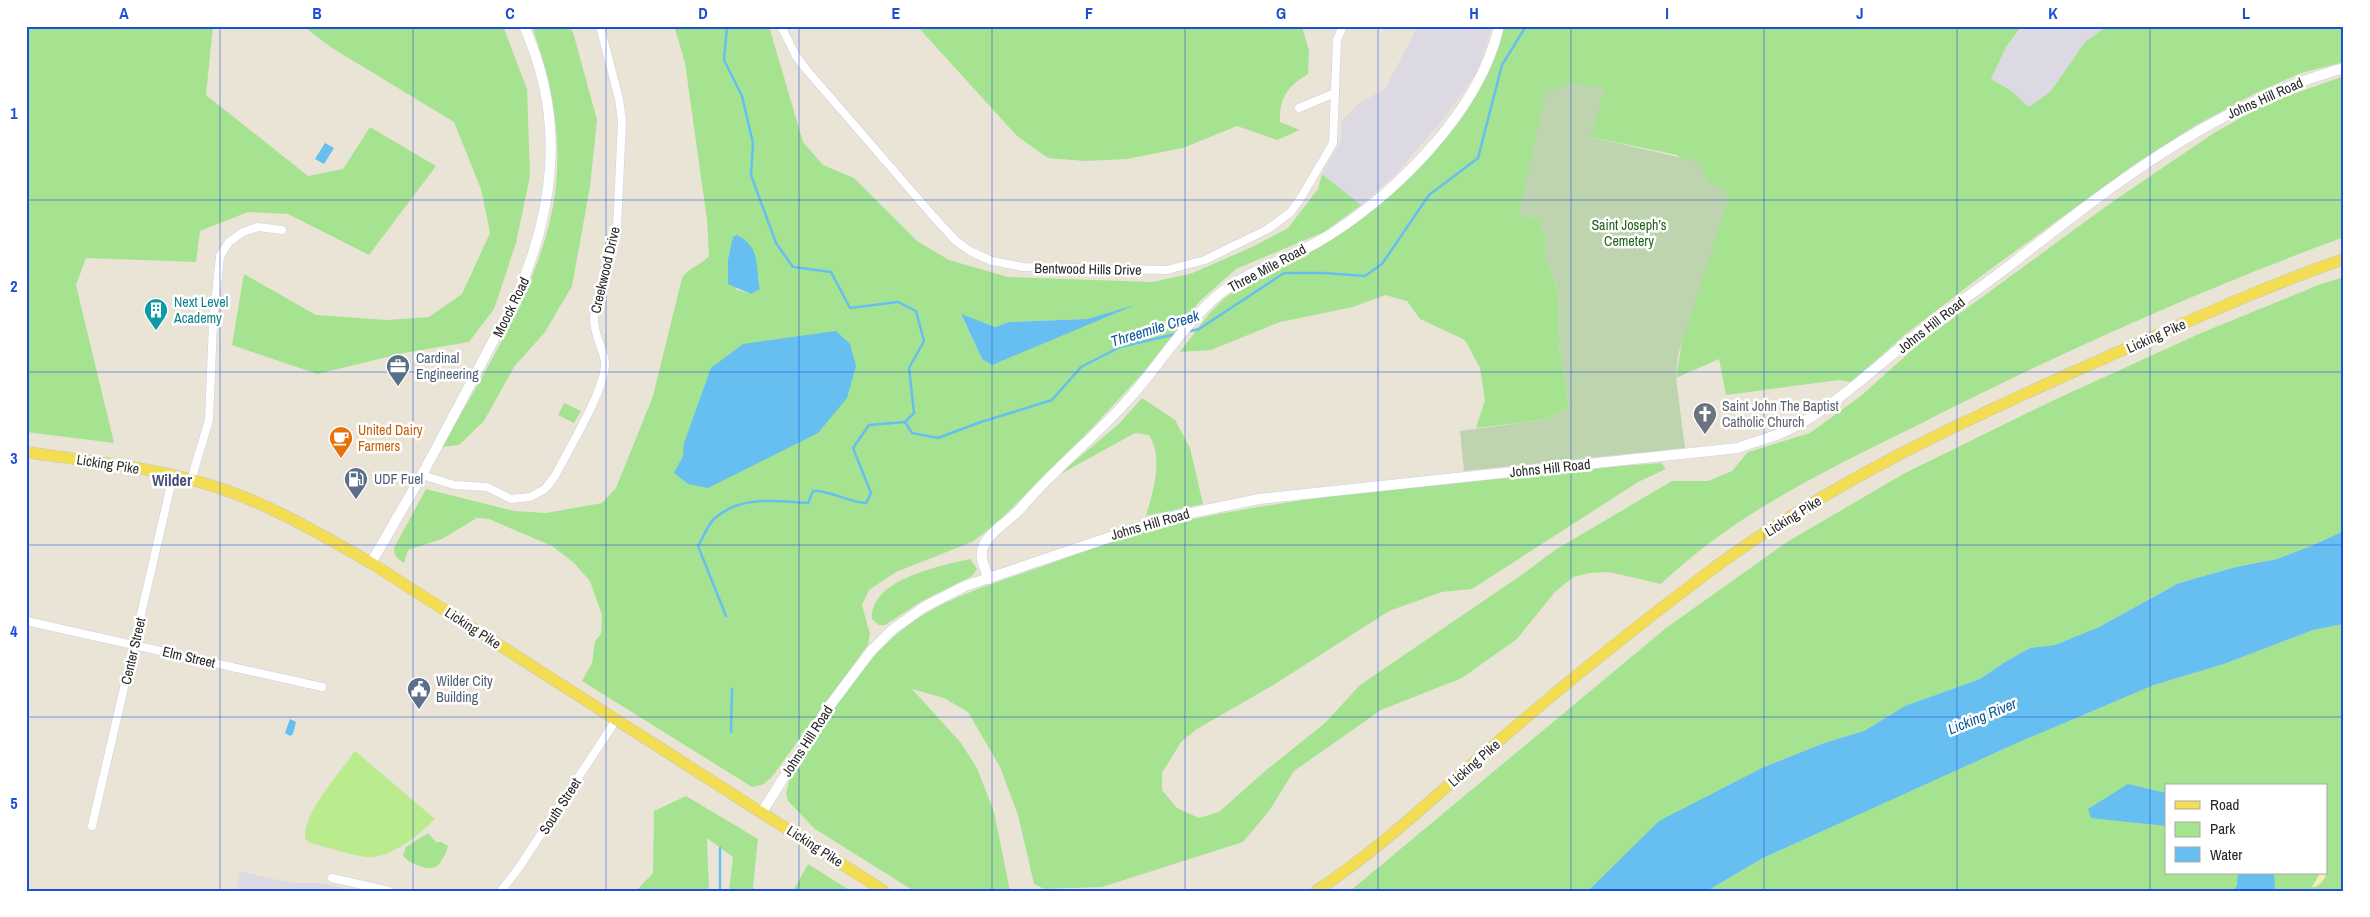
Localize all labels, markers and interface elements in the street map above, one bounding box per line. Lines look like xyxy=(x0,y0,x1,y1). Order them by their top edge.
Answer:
text: A xyxy=(119,2,129,24)
text: B xyxy=(312,2,322,24)
text: C xyxy=(505,2,515,24)
text: D xyxy=(698,2,708,24)
text: E xyxy=(892,2,901,24)
text: F xyxy=(1085,2,1093,24)
text: G xyxy=(1276,2,1286,24)
text: H xyxy=(1469,2,1479,24)
text: I xyxy=(1665,2,1669,24)
text: J xyxy=(1856,2,1864,24)
text: K xyxy=(2048,2,2058,24)
text: L xyxy=(2242,2,2250,24)
street label: Johns Hill Road xyxy=(2224,73,2306,123)
text: 1 xyxy=(10,102,18,124)
park label: Saint Joseph’s Cemetery xyxy=(1591,216,1667,250)
street label: Creekwood Drive xyxy=(586,225,624,315)
street label: Three Mile Road xyxy=(1225,240,1309,296)
street label: Bentwood Hills Drive xyxy=(1034,259,1142,279)
street label: Moock Road xyxy=(489,274,533,340)
text: 2 xyxy=(10,275,18,297)
place label: Next Level Academy xyxy=(173,293,228,327)
street label: Johns Hill Road xyxy=(1894,293,1968,357)
building icon: Next Level Academy xyxy=(143,297,169,331)
water label: Threemile Creek xyxy=(1108,304,1203,351)
street label: Licking Pike xyxy=(2123,315,2189,357)
place label: Cardinal Engineering xyxy=(416,349,479,383)
office icon: Cardinal Engineering xyxy=(385,353,411,387)
place label: Saint John The Baptist Catholic Church xyxy=(1722,397,1839,431)
church icon: Saint John The Baptist Catholic Church xyxy=(1692,401,1718,435)
place label: United Dairy Farmers xyxy=(358,421,423,455)
cafe icon: United Dairy Farmers xyxy=(328,425,354,459)
text: 3 xyxy=(10,447,18,469)
street label: Licking Pike xyxy=(75,450,141,478)
street label: Johns Hill Road xyxy=(1509,455,1591,481)
fuel station icon: UDF Fuel xyxy=(343,466,369,500)
district label: Wilder xyxy=(152,469,193,491)
place label: UDF Fuel xyxy=(374,470,423,488)
street label: Licking Pike xyxy=(1761,492,1825,540)
street label: Johns Hill Road xyxy=(1109,504,1191,544)
street label: Licking Pike xyxy=(442,603,504,653)
street label: Center Street xyxy=(117,616,149,686)
text: 4 xyxy=(10,620,18,642)
street label: Elm Street xyxy=(161,642,217,672)
place label: Wilder City Building xyxy=(436,672,493,706)
public building icon: Wilder City Building xyxy=(406,676,432,710)
water label: Licking River xyxy=(1944,692,2020,739)
street label: Johns Hill Road xyxy=(777,702,837,780)
street label: Licking Pike xyxy=(1444,735,1504,791)
street label: South Street xyxy=(535,774,585,838)
legend xyxy=(2165,784,2328,874)
text: 5 xyxy=(10,792,18,814)
text: Road xyxy=(2210,794,2239,815)
text: Park xyxy=(2210,818,2236,839)
street label: Licking Pike xyxy=(784,821,846,871)
text: Water xyxy=(2210,844,2242,865)

